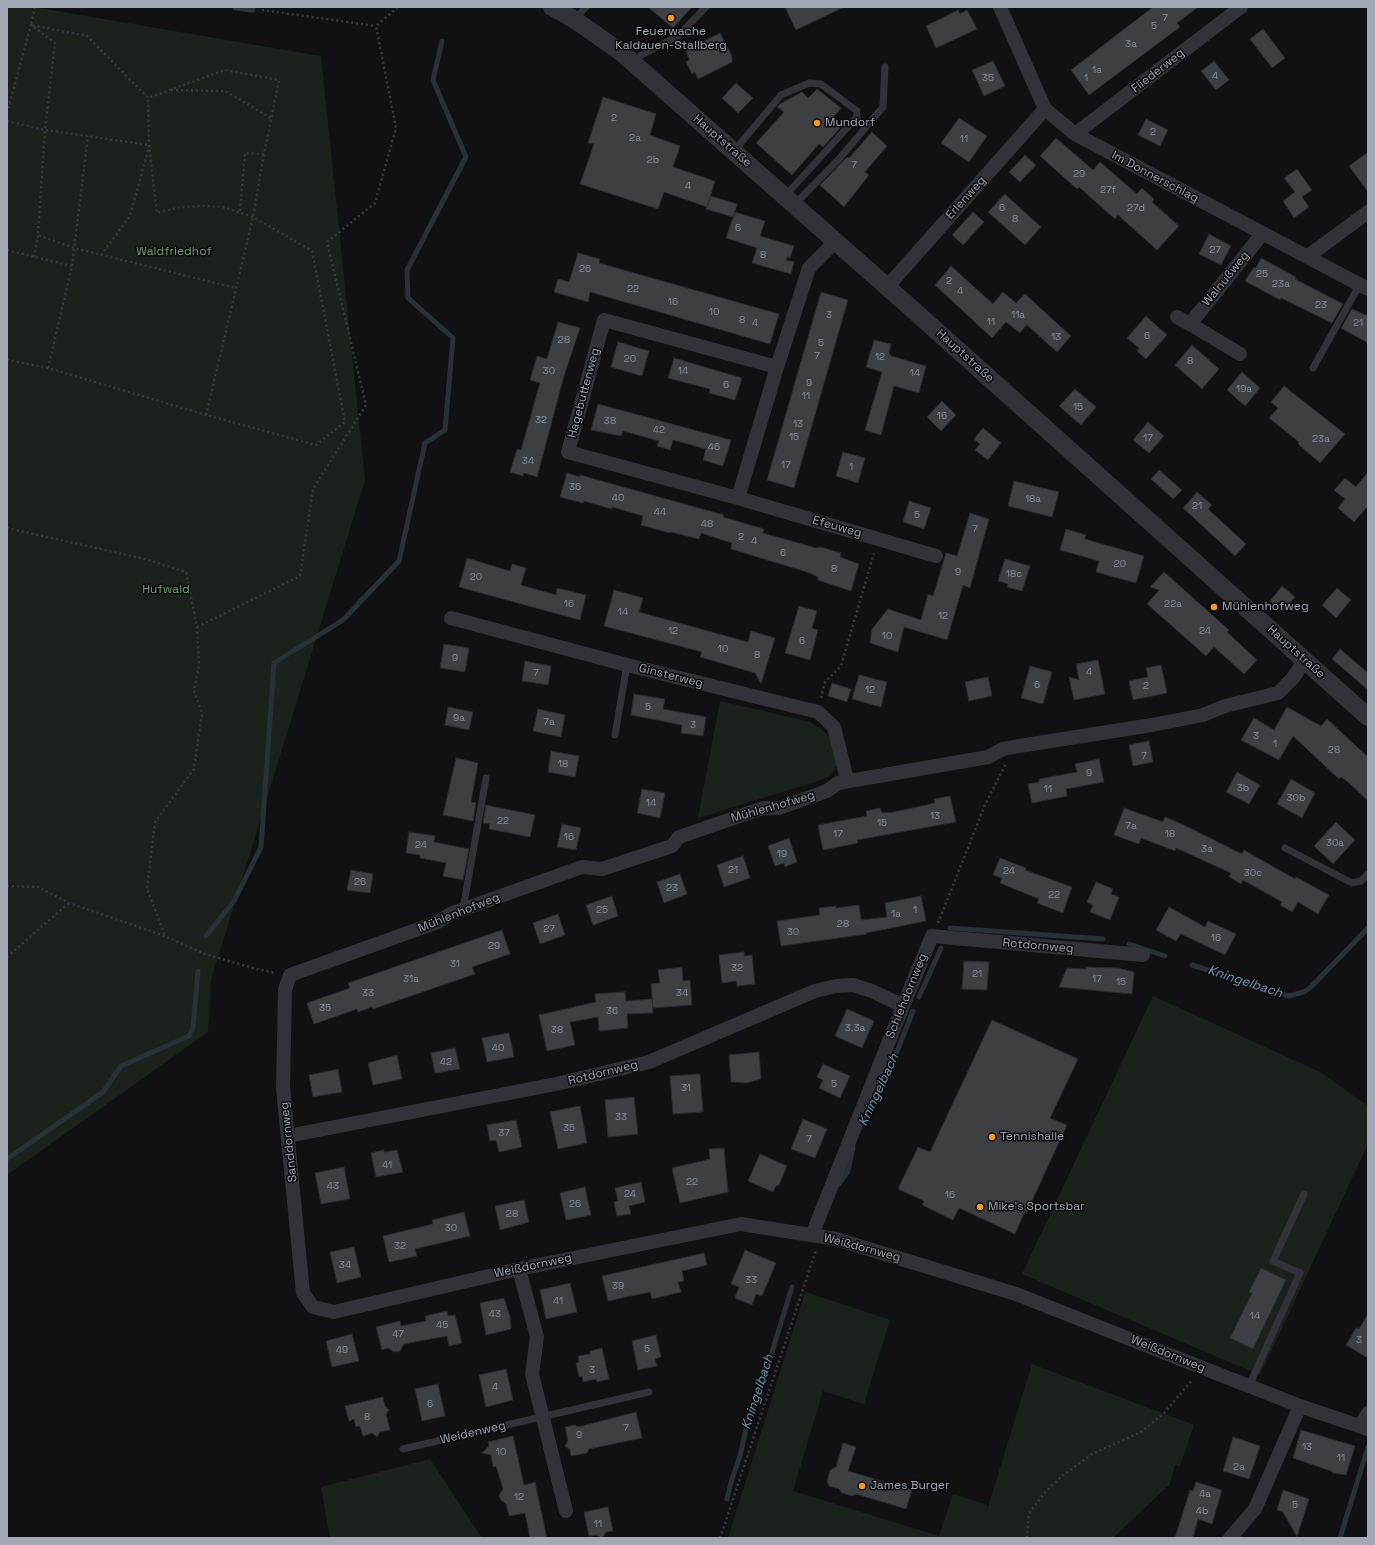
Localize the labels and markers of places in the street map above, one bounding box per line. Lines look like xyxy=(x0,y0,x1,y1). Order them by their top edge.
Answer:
marker: Feuerwache Kaldauen-Stallberg xyxy=(666,13,676,23)
place label: Feuerwache Kaldauen-Stallberg xyxy=(615,25,727,53)
place label: Mundorf xyxy=(825,116,875,130)
marker: Mundorf xyxy=(812,118,822,128)
place label: Mühlenhofweg xyxy=(1222,600,1309,614)
marker: Mühlenhofweg xyxy=(1209,602,1219,612)
place label: Tennishalle xyxy=(1000,1130,1064,1144)
marker: Tennishalle xyxy=(987,1132,997,1142)
place label: Mike's Sportsbar xyxy=(988,1200,1085,1214)
marker: Mike's Sportsbar xyxy=(975,1202,985,1212)
place label: James Burger xyxy=(870,1479,949,1493)
marker: James Burger xyxy=(857,1481,867,1491)

